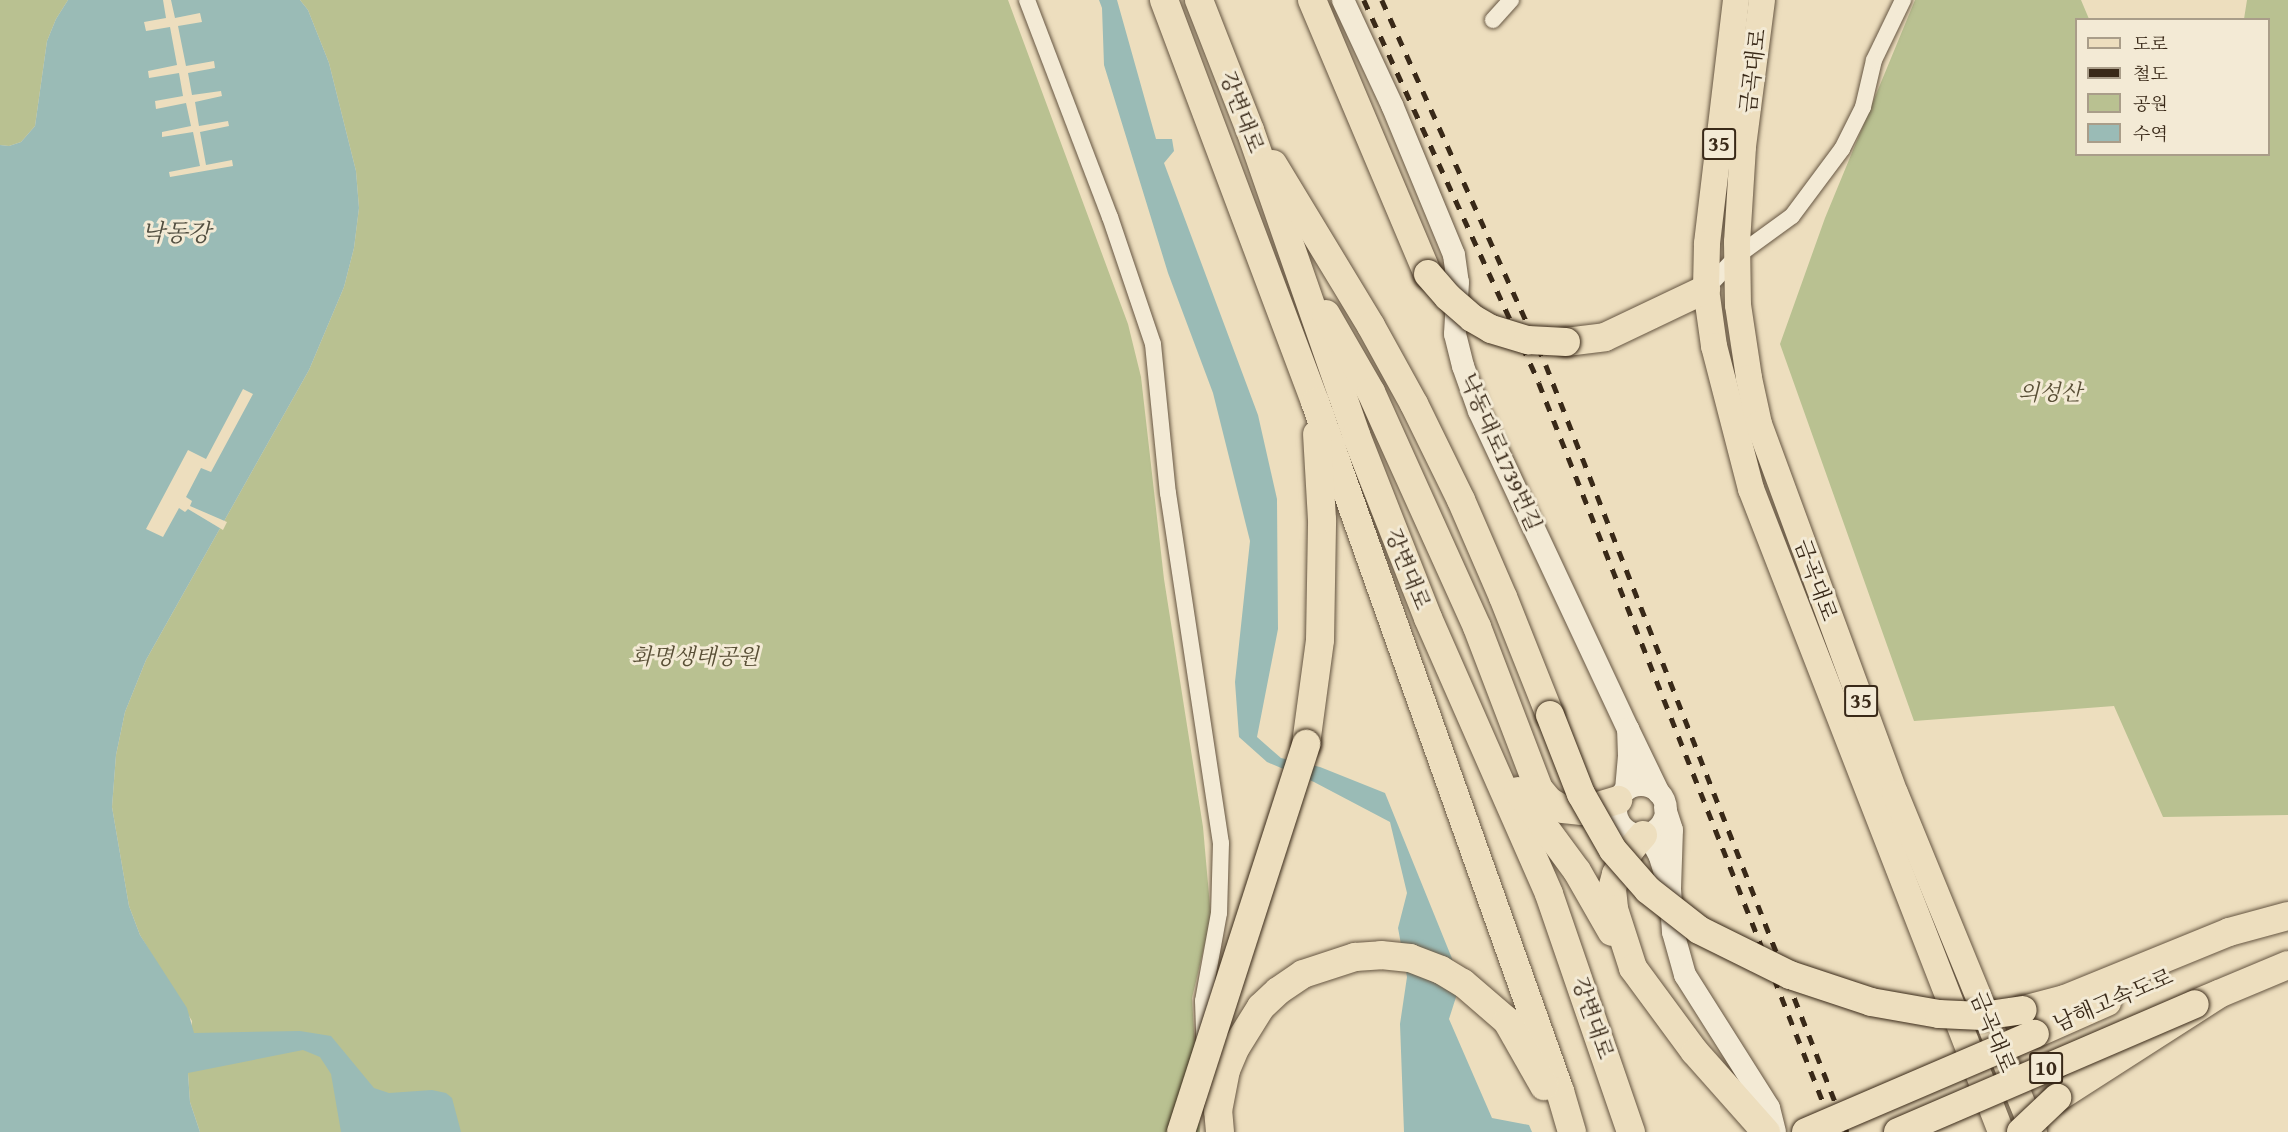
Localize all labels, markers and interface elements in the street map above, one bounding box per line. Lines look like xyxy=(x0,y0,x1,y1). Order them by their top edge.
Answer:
legend xyxy=(2075,18,2270,156)
street label: 금곡대로 xyxy=(1735,27,1771,115)
text: 도로 xyxy=(2133,30,2168,57)
text: 철도 xyxy=(2133,60,2168,87)
street label: 강변대로 xyxy=(1214,68,1270,156)
text: 공원 xyxy=(2133,90,2168,117)
text: 수역 xyxy=(2133,120,2168,147)
road number: 35 xyxy=(1701,126,1737,162)
water label: 낙동강 xyxy=(141,219,211,247)
street label: 낙동대로1739번길 xyxy=(1454,369,1548,535)
park label: 의성산 xyxy=(2018,380,2082,406)
street label: 강변대로 xyxy=(1380,525,1436,613)
street label: 금곡대로 xyxy=(1789,536,1843,624)
park label: 화명생태공원 xyxy=(631,644,759,670)
road number: 35 xyxy=(1843,683,1879,719)
street label: 남해고속도로 xyxy=(2049,963,2177,1037)
street label: 강변대로 xyxy=(1567,974,1619,1062)
street label: 금곡대로 xyxy=(1965,988,2021,1076)
road number: 10 xyxy=(2028,1050,2064,1086)

